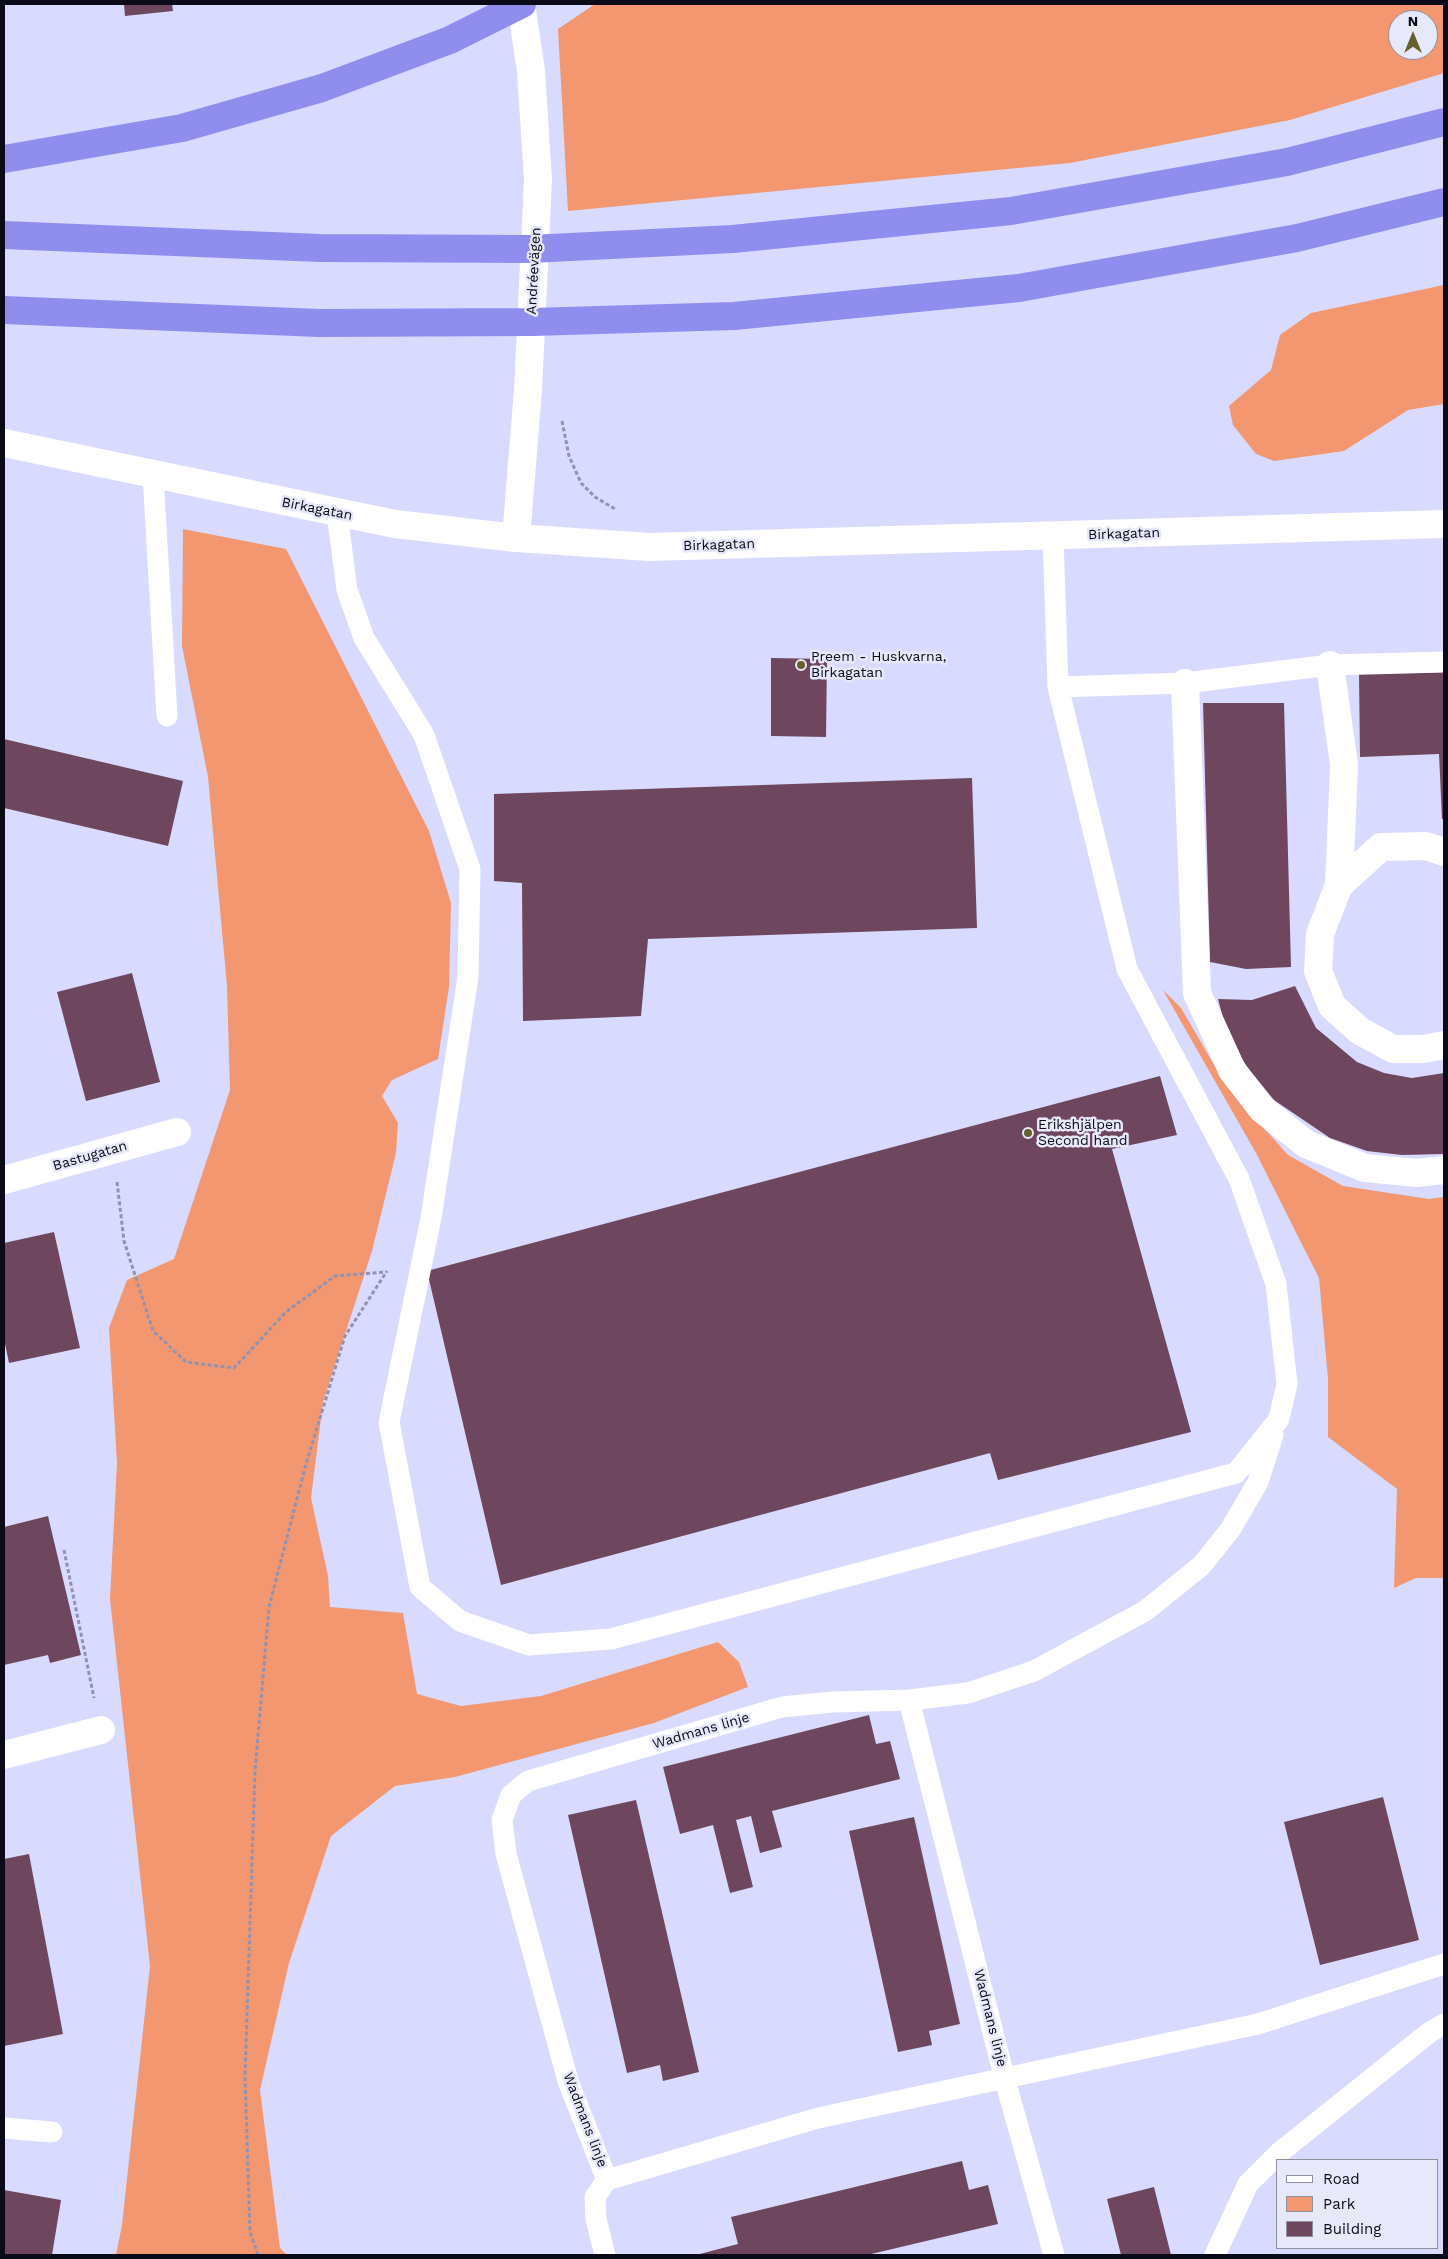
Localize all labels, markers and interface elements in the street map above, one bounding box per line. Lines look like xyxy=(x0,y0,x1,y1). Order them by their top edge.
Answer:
north arrow xyxy=(1388,10,1438,60)
text: N xyxy=(1408,13,1418,29)
street label: Andréevägen xyxy=(523,227,545,315)
street label: Birkagatan xyxy=(280,494,354,524)
street label: Birkagatan xyxy=(1088,524,1160,544)
street label: Birkagatan xyxy=(683,535,755,555)
place label: Preem - Huskvarna, Birkagatan xyxy=(811,649,946,682)
marker: Preem - Huskvarna, Birkagatan xyxy=(795,659,807,671)
place label: Erikshjälpen Second hand xyxy=(1038,1117,1128,1150)
marker: Erikshjälpen Second hand xyxy=(1022,1127,1034,1139)
street label: Bastugatan xyxy=(51,1137,129,1175)
street label: Wadmans linje xyxy=(651,1709,751,1753)
street label: Wadmans linje xyxy=(970,1967,1010,2069)
street label: Wadmans linje xyxy=(559,2070,611,2170)
legend xyxy=(1276,2159,1438,2249)
text: Road xyxy=(1323,2170,1360,2188)
text: Park xyxy=(1323,2195,1355,2213)
text: Building xyxy=(1323,2220,1381,2238)

